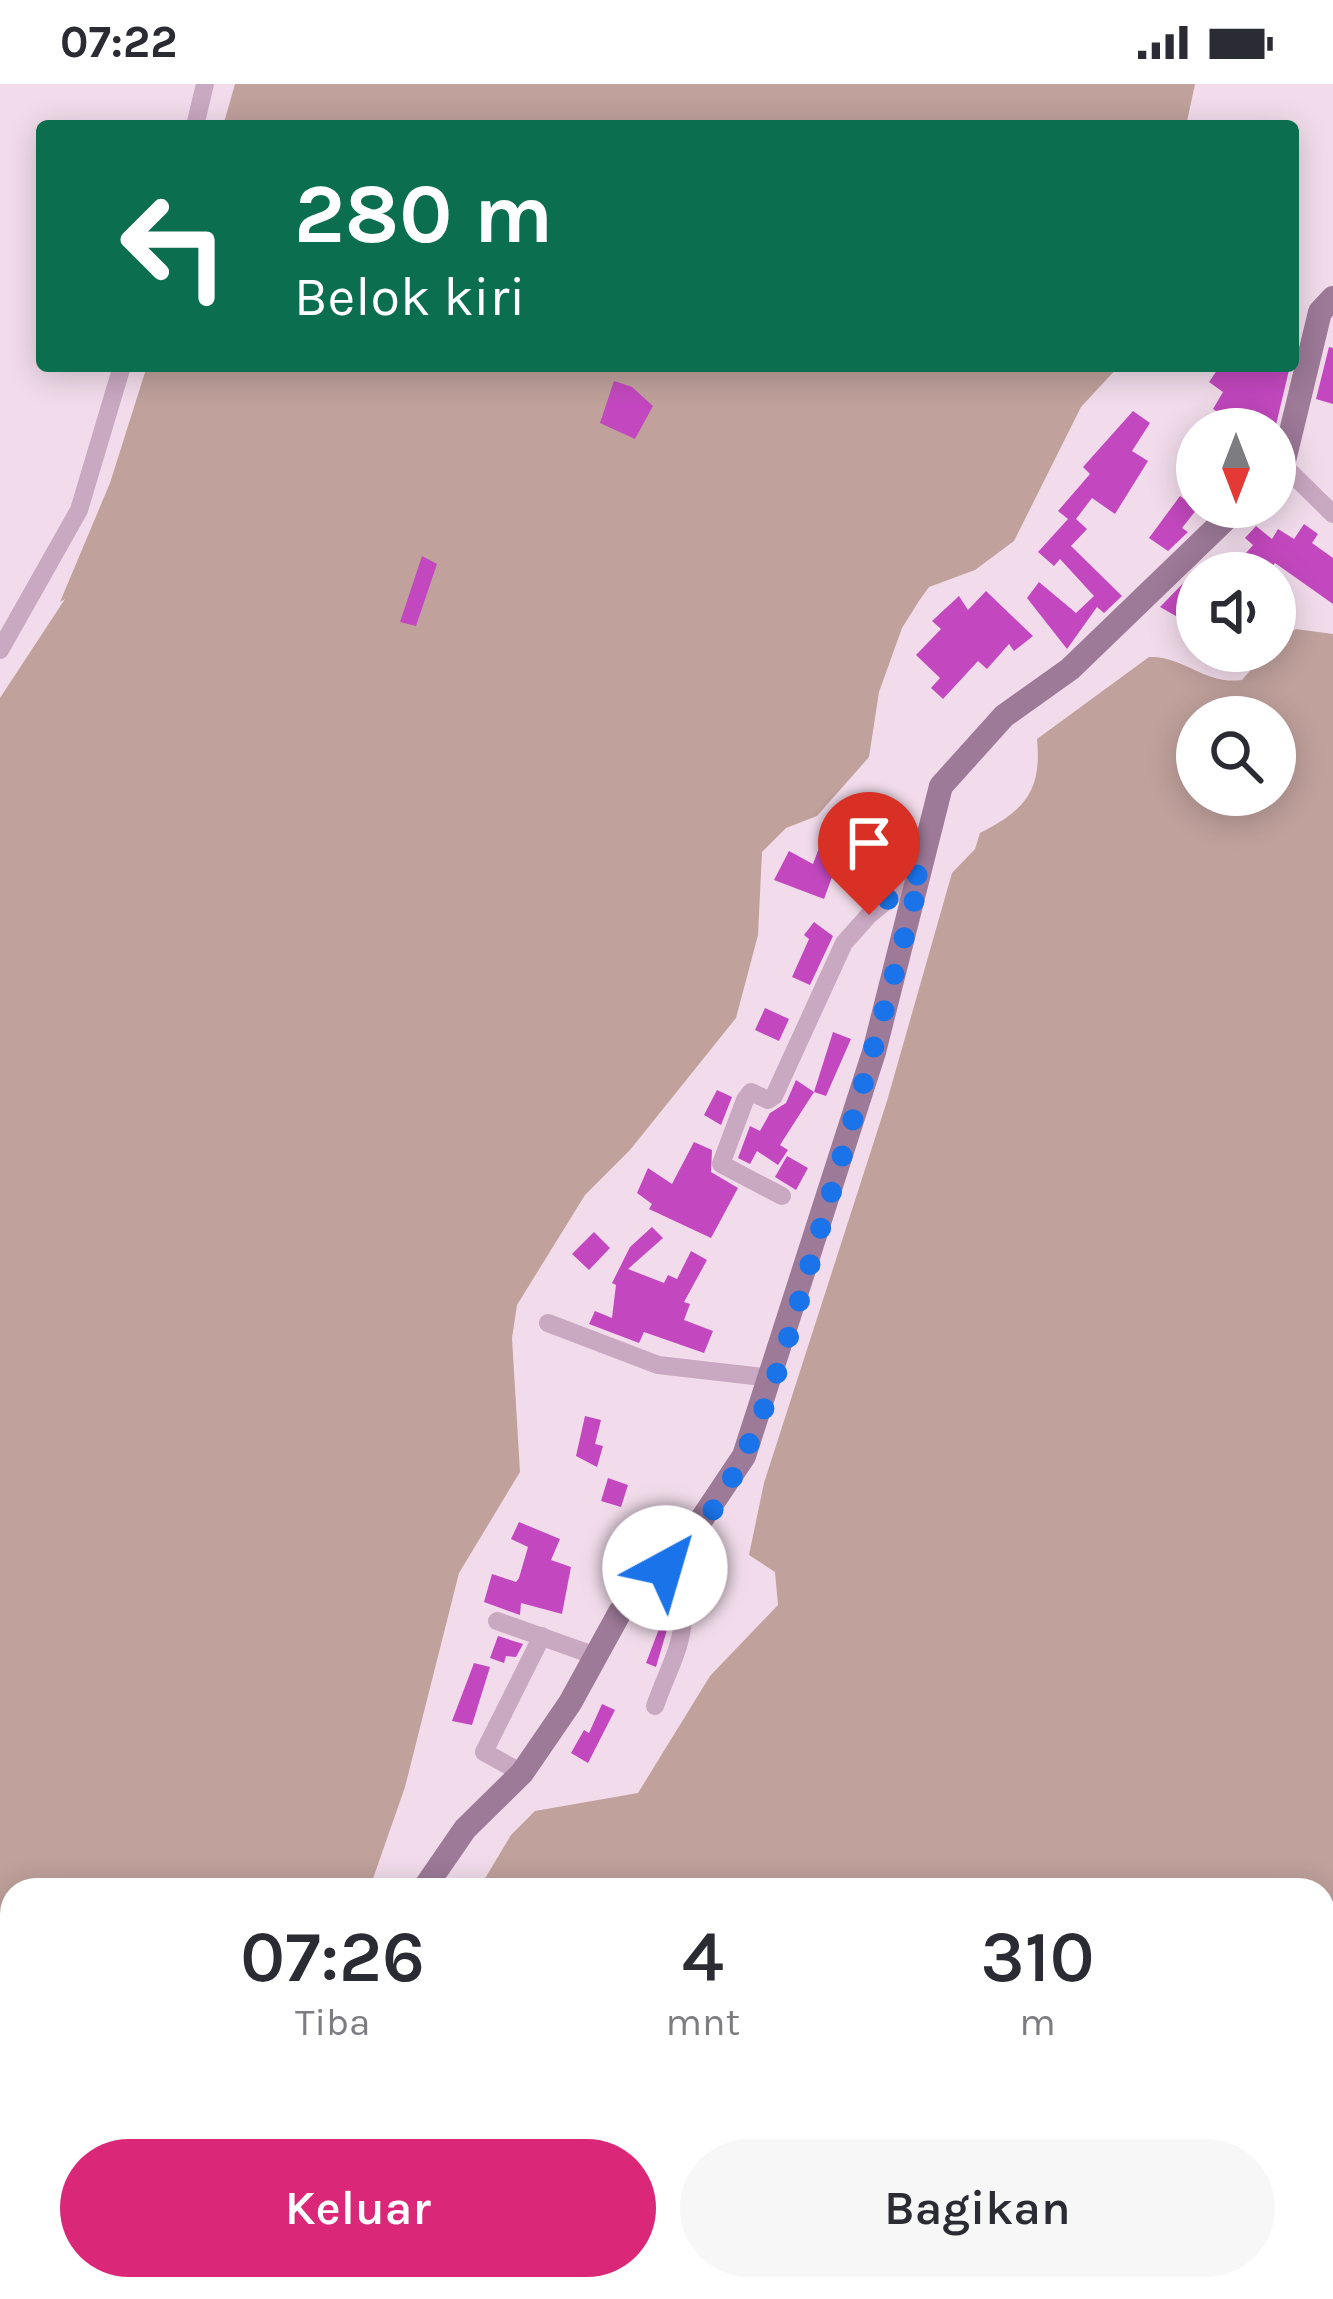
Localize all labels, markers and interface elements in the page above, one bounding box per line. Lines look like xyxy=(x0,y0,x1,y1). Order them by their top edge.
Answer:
text: 07:22 xyxy=(60,16,177,68)
text: 280 m xyxy=(294,165,553,263)
icon: left xyxy=(96,168,252,324)
text: Belok kiri xyxy=(294,265,525,329)
north arrow xyxy=(1176,408,1296,528)
map controls xyxy=(1176,408,1296,816)
button: sound xyxy=(1176,552,1296,672)
button: search xyxy=(1176,696,1296,816)
pin xyxy=(818,792,920,915)
icon: arrive xyxy=(836,810,902,876)
position arrow xyxy=(602,1505,728,1631)
text: 07:26 xyxy=(240,1915,425,1999)
text: 4 xyxy=(682,1915,724,1999)
text: 310 xyxy=(981,1915,1095,1999)
text: Tiba xyxy=(295,1999,371,2045)
text: mnt xyxy=(665,1999,740,2045)
text: m xyxy=(1019,1999,1056,2045)
button: Keluar xyxy=(60,2139,656,2277)
button: Bagikan xyxy=(680,2139,1275,2277)

